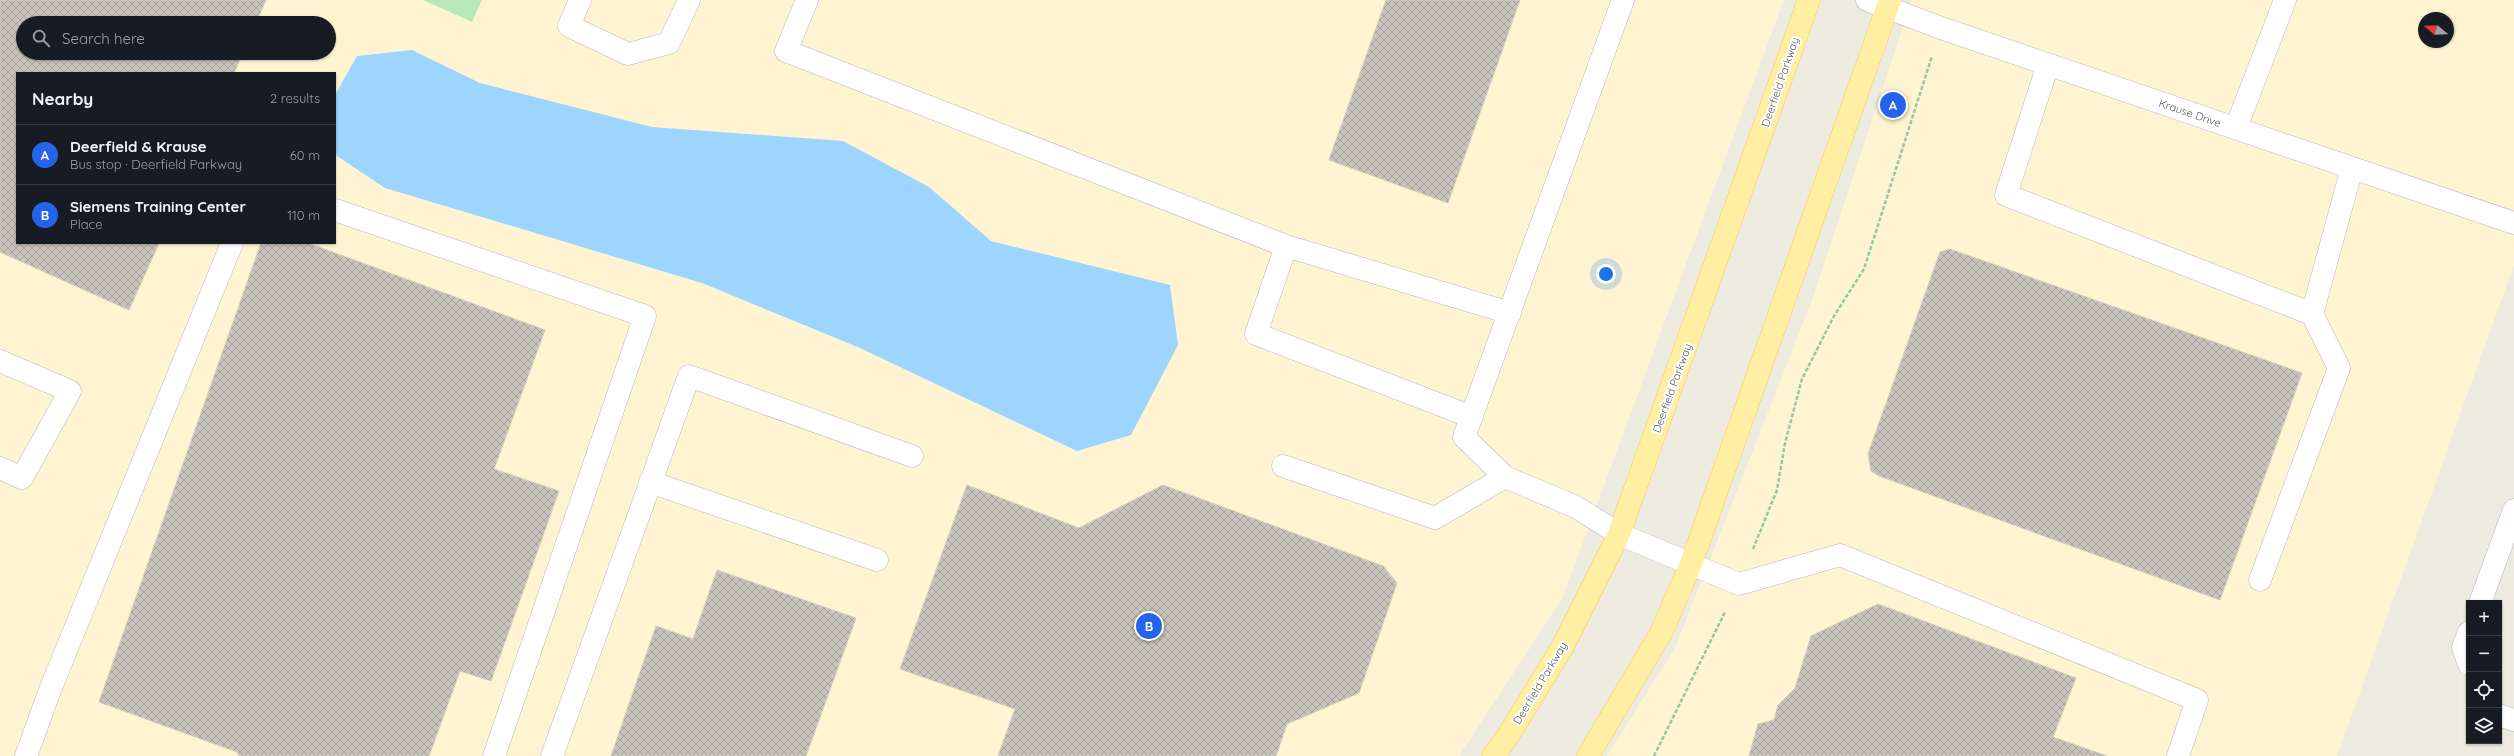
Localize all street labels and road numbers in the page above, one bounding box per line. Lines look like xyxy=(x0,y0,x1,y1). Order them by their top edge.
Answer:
street label: Deerfield Parkway xyxy=(1758,35,1802,129)
street label: Krause Drive xyxy=(2157,96,2223,130)
street label: Deerfield Parkway xyxy=(1649,342,1695,434)
street label: Deerfield Parkway xyxy=(1510,639,1570,727)

